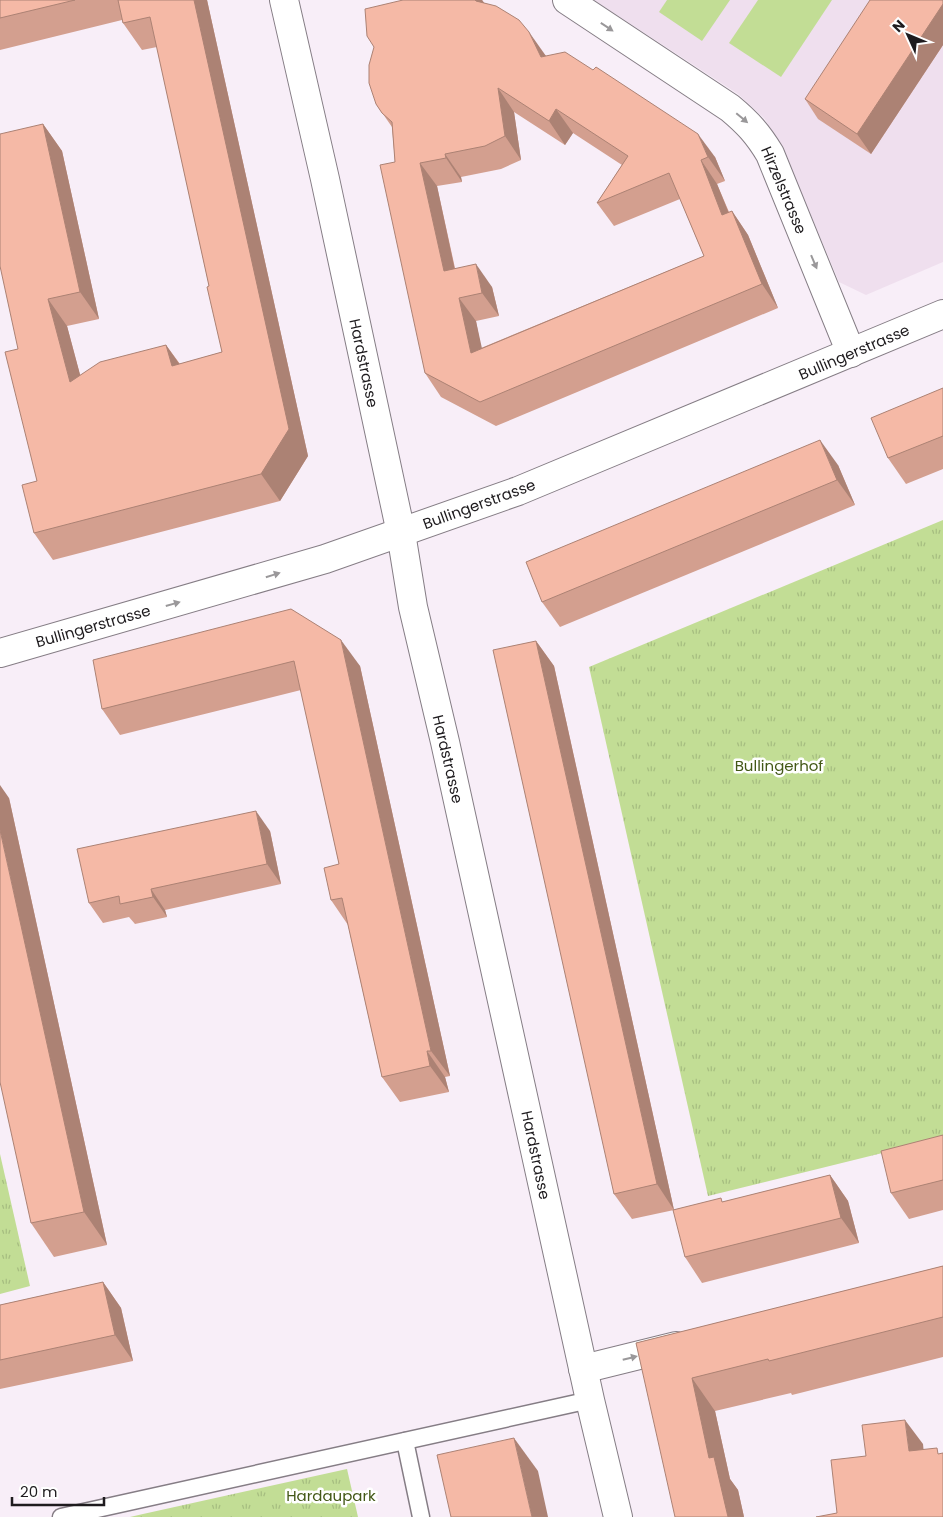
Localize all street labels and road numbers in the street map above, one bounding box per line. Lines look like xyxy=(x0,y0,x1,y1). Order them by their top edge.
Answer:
street label: Hirzelstrasse xyxy=(756,143,812,237)
street label: Hardstrasse xyxy=(344,317,384,409)
street label: Bullingerstrasse xyxy=(795,319,913,385)
street label: Bullingerstrasse xyxy=(420,474,538,534)
street label: Bullingerstrasse xyxy=(33,600,153,652)
street label: Hardstrasse xyxy=(428,713,468,805)
street label: Hardstrasse xyxy=(516,1109,556,1201)

